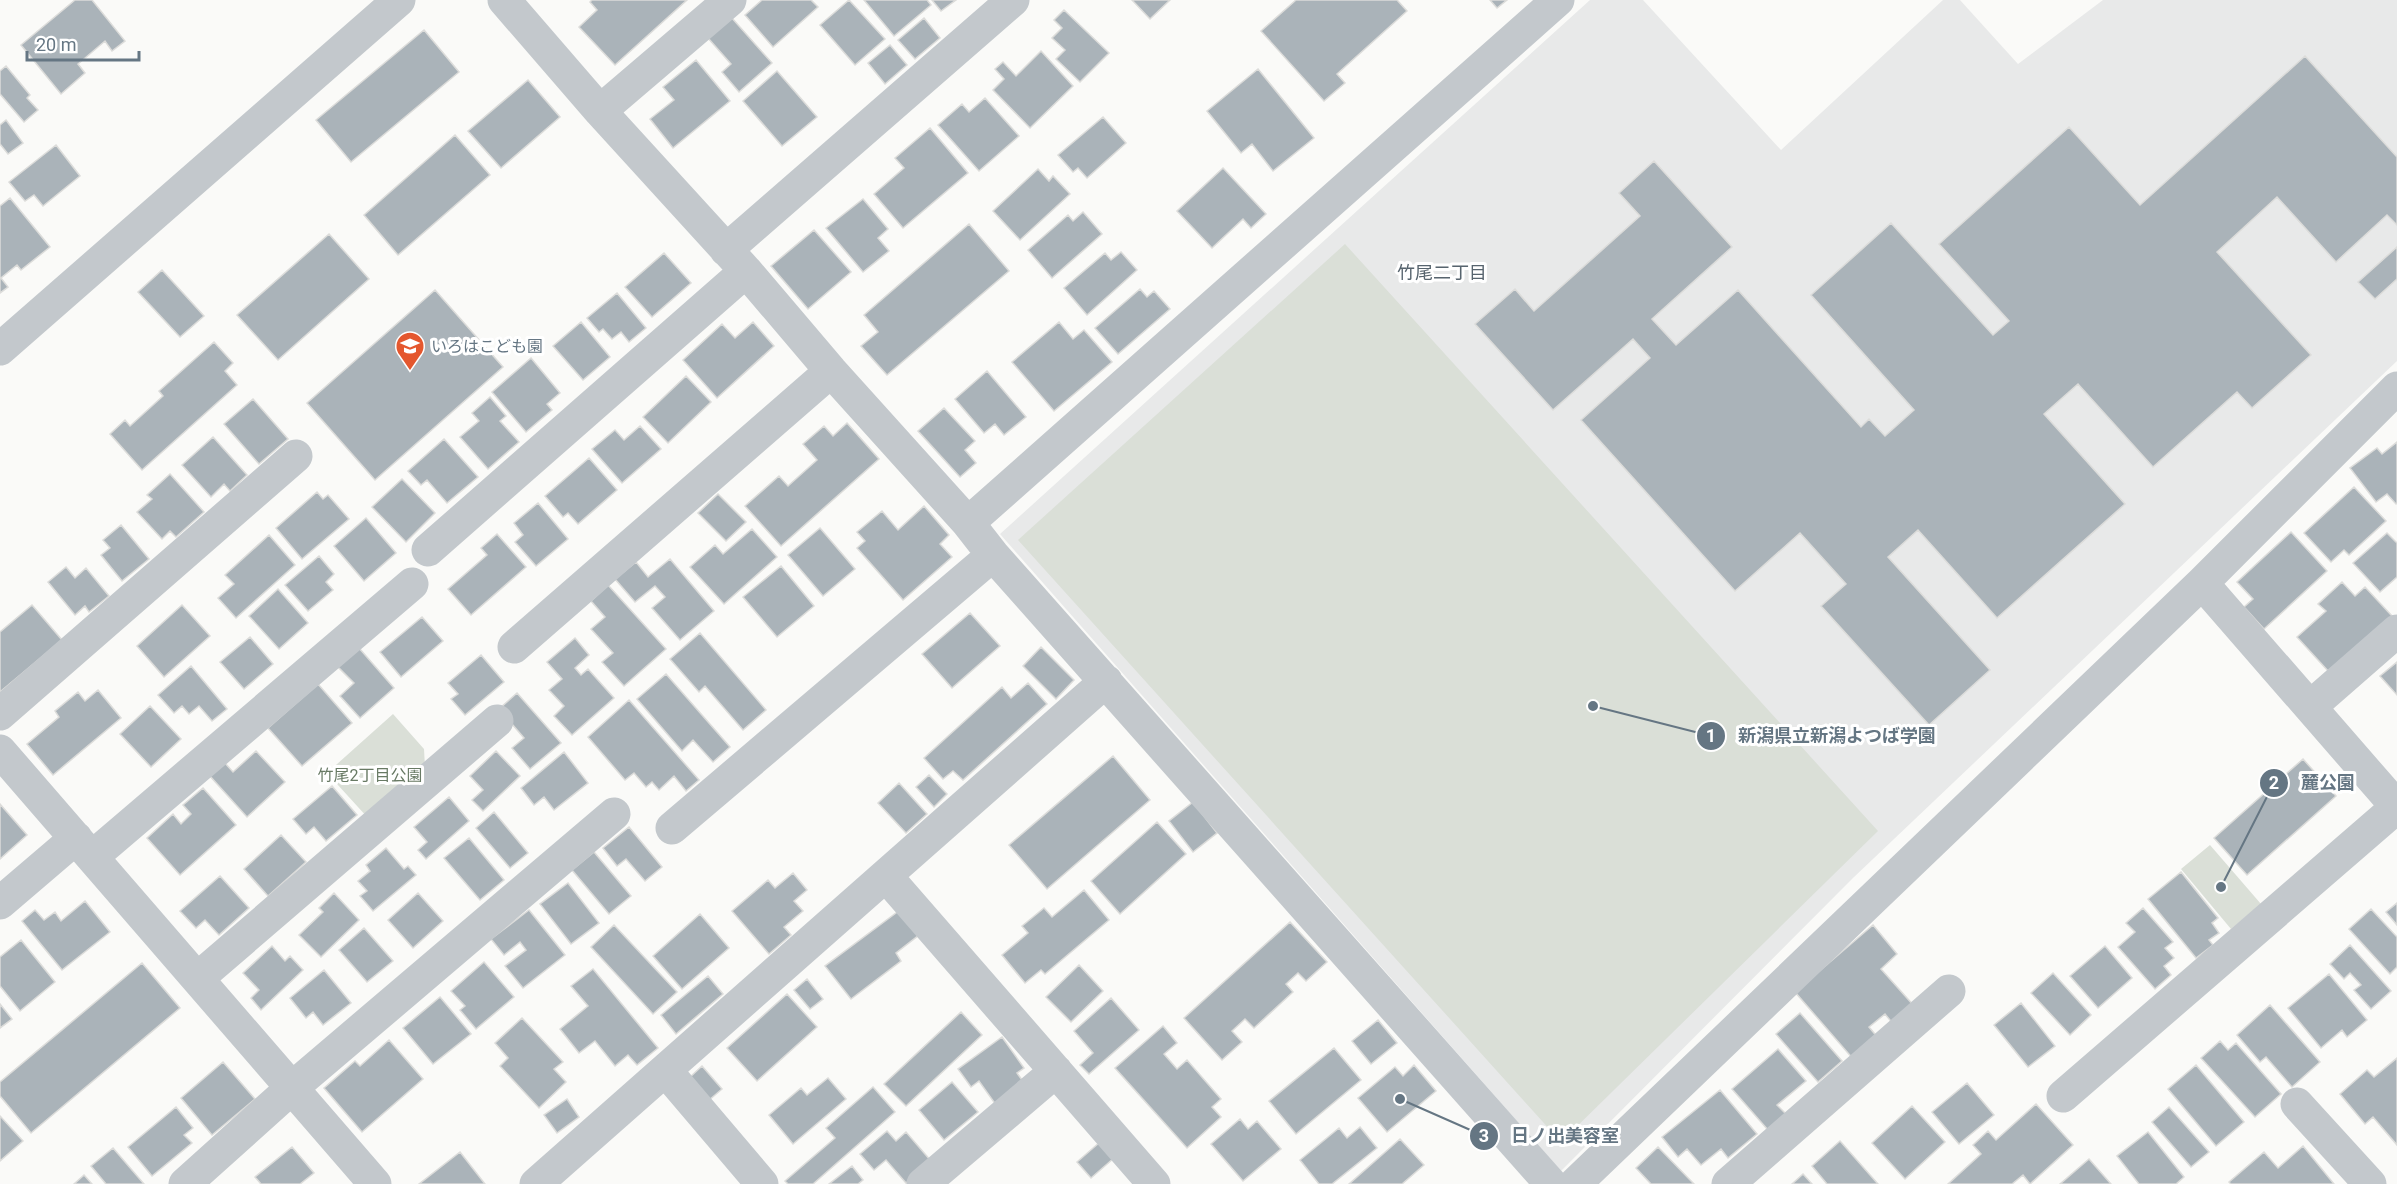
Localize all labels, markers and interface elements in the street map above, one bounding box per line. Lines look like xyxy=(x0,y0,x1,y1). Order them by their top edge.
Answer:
scale bar xyxy=(27,24,140,62)
text: 20 m xyxy=(36,34,76,55)
district label: 竹尾二丁目 xyxy=(1397,262,1487,283)
school or university icon: いろはこども園 xyxy=(394,330,426,372)
place label: いろはこども園 xyxy=(431,337,543,356)
callout: 新潟県立新潟よつば学園 xyxy=(1696,718,1948,754)
text: 1 xyxy=(1706,725,1716,746)
text: 新潟県立新潟よつば学園 xyxy=(1738,725,1936,746)
callout: 麓公園 xyxy=(2259,765,2367,801)
park label: 竹尾2丁目公園 xyxy=(318,766,423,785)
text: 2 xyxy=(2269,772,2279,793)
text: 麓公園 xyxy=(2301,772,2355,793)
callout: 日ノ出美容室 xyxy=(1469,1118,1631,1154)
text: 3 xyxy=(1479,1125,1489,1146)
text: 日ノ出美容室 xyxy=(1511,1125,1619,1146)

